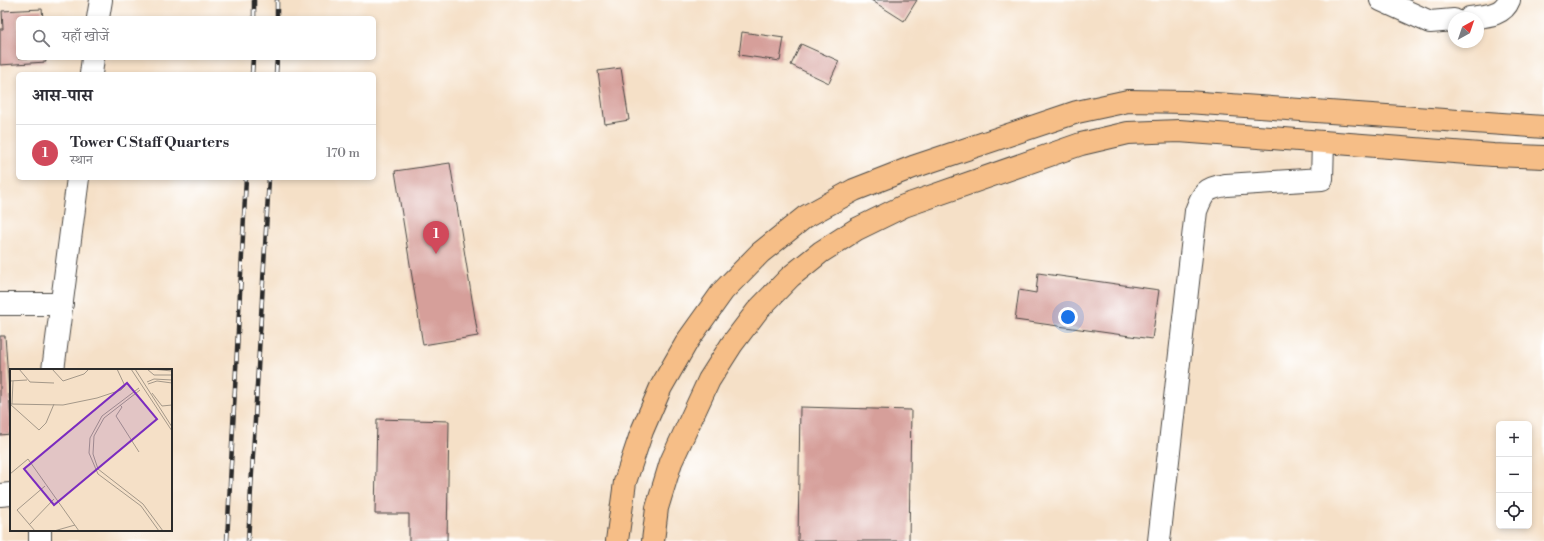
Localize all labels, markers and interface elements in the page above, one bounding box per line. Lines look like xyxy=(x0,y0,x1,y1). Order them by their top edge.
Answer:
north arrow xyxy=(1448,12,1484,48)
search box xyxy=(16,16,376,60)
icon: search xyxy=(30,27,52,49)
text: यहाँ खोजें xyxy=(62,27,109,46)
text: आस-पास xyxy=(32,85,93,107)
text: Tower C Staff Quarters xyxy=(70,133,229,152)
text: 1 xyxy=(42,145,48,161)
text: 170 m xyxy=(326,145,360,161)
text: स्थान xyxy=(70,152,93,168)
pin: 1 xyxy=(423,221,449,254)
your location xyxy=(1058,307,1078,327)
inset map xyxy=(10,369,172,531)
map controls xyxy=(1496,421,1532,529)
button: + xyxy=(1496,421,1532,457)
button: − xyxy=(1496,457,1532,493)
button: locate xyxy=(1496,493,1532,529)

